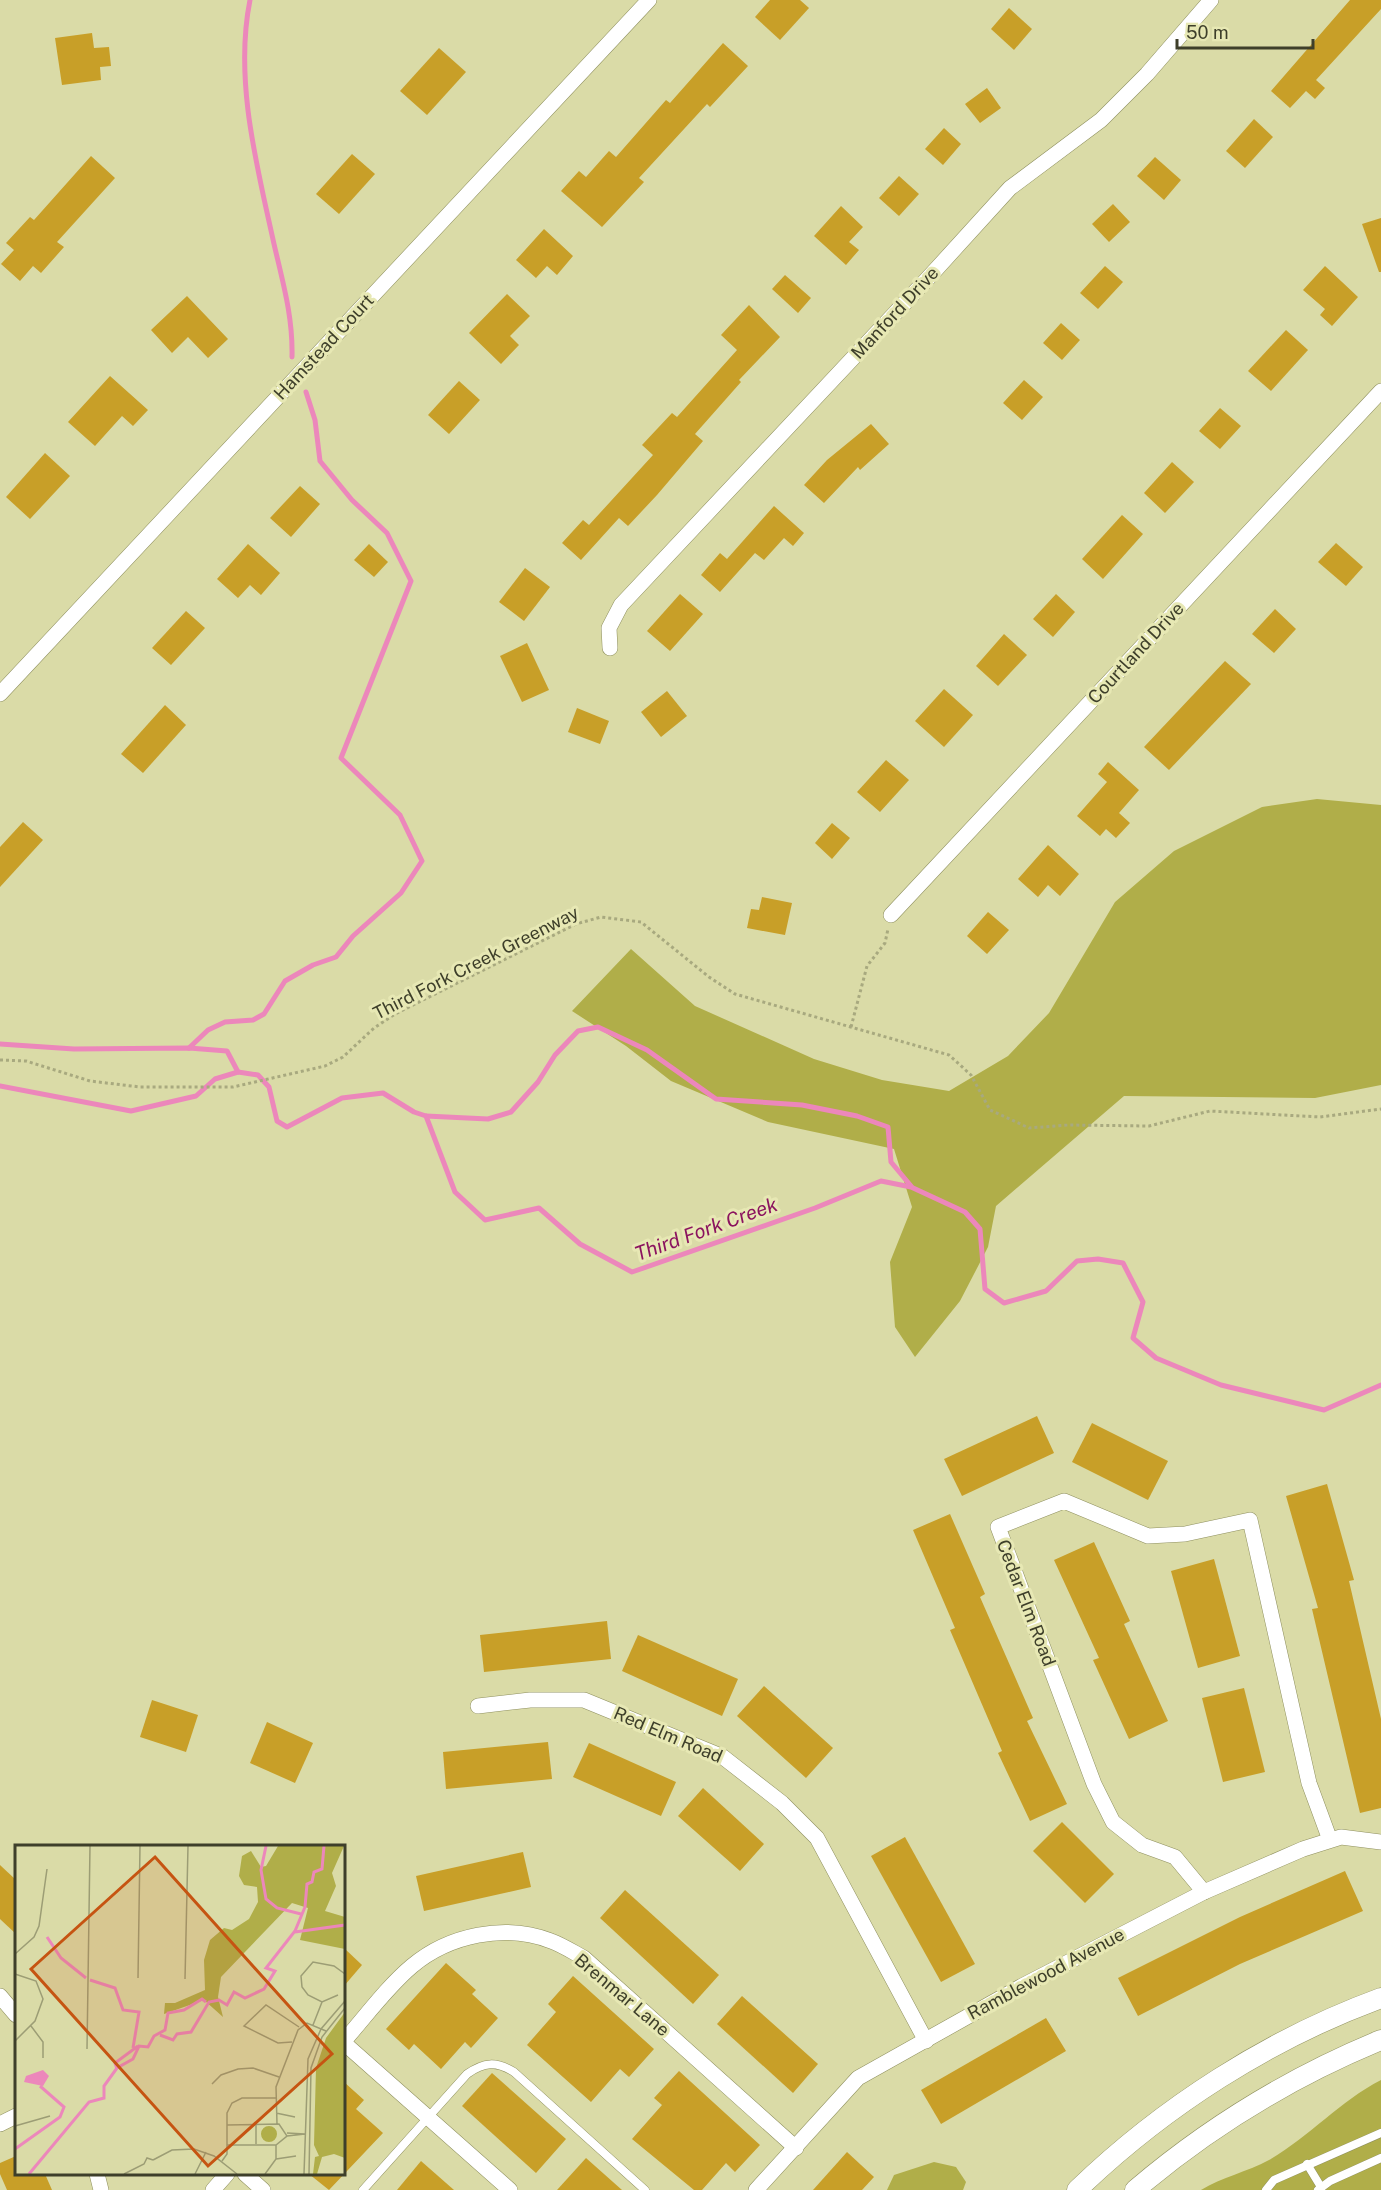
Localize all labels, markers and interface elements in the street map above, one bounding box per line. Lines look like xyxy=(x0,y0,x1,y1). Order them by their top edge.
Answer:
scale bar xyxy=(1177,12,1314,50)
text: 50 m xyxy=(1186,22,1229,43)
street label: Manford Drive xyxy=(847,262,943,363)
street label: Hamstead Court xyxy=(269,289,378,404)
street label: Courtland Drive xyxy=(1083,598,1188,708)
street label: Third Fork Creek Greenway xyxy=(370,901,582,1024)
water label: Third Fork Creek xyxy=(631,1192,781,1266)
street label: Cedar Elm Road xyxy=(993,1537,1060,1669)
street label: Red Elm Road xyxy=(611,1702,726,1767)
inset map xyxy=(15,1845,345,2175)
street label: Ramblewood Avenue xyxy=(964,1923,1128,2024)
street label: Brenmar Lane xyxy=(571,1949,674,2040)

